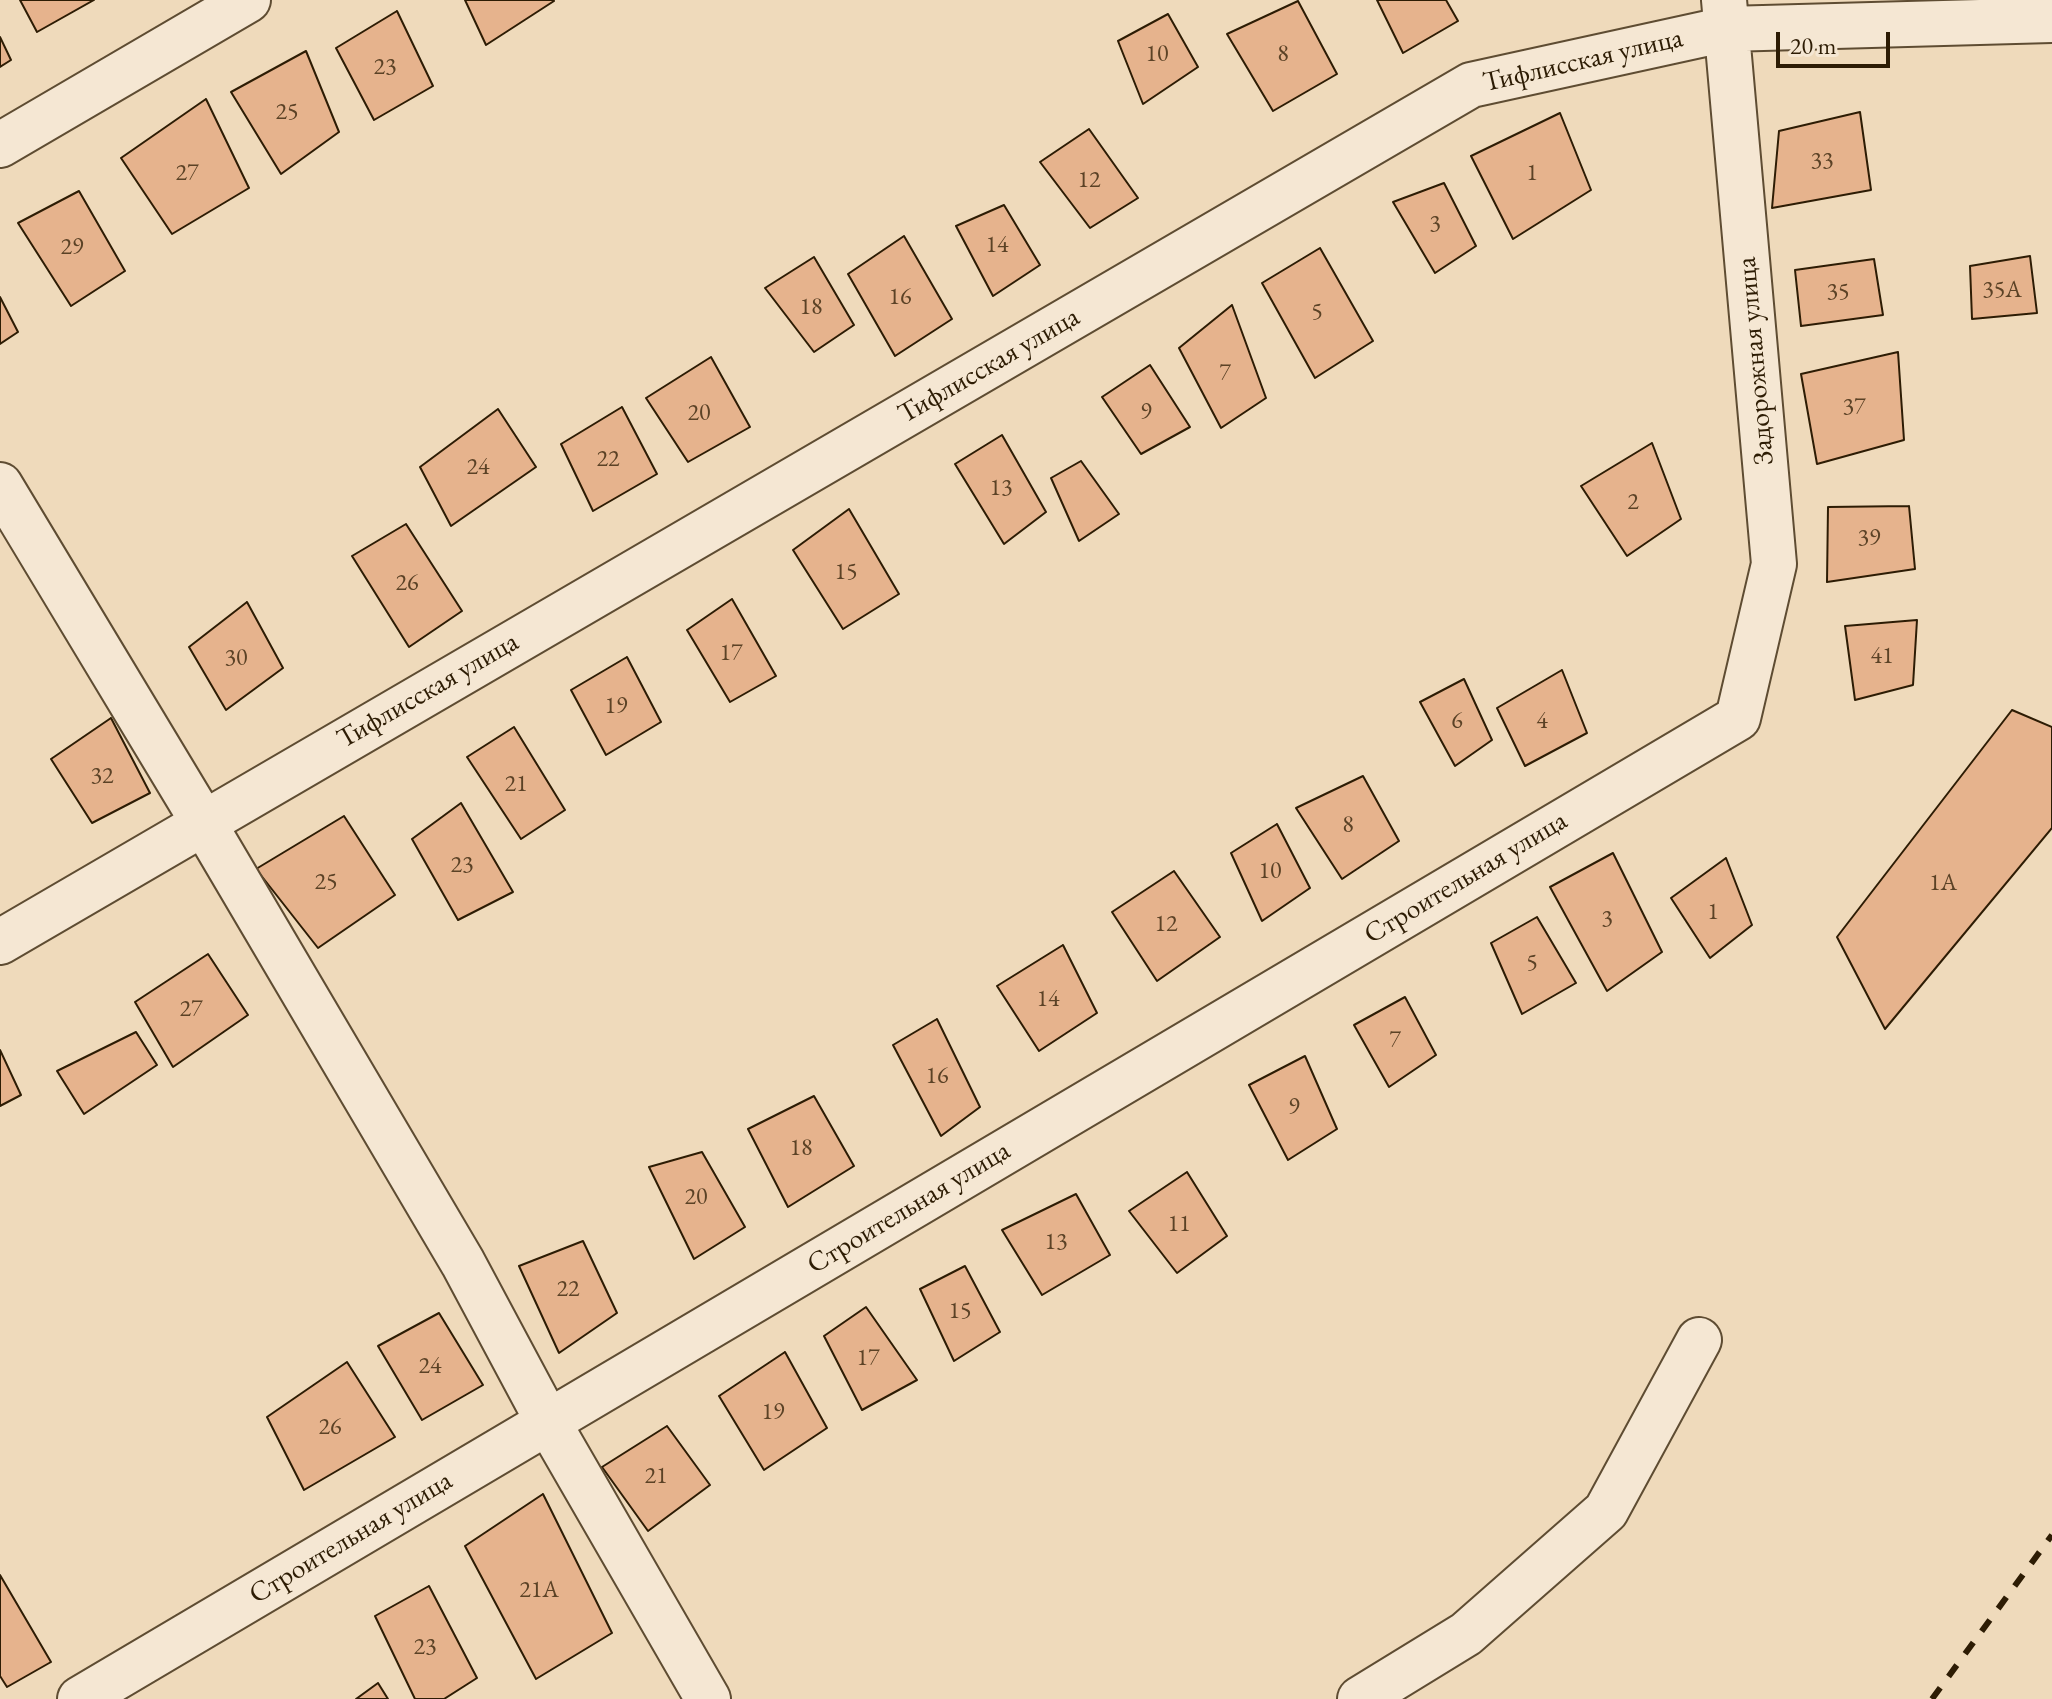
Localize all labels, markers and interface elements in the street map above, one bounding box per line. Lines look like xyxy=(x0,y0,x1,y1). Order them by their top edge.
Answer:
scale bar xyxy=(1780,16,1894,66)
street label: Тифлисская улица xyxy=(1480,22,1686,100)
text: 20 m xyxy=(1790,30,1837,61)
house number: 10 xyxy=(1145,40,1169,68)
house number: 8 xyxy=(1277,40,1289,68)
house number: 23 xyxy=(373,53,397,81)
house number: 25 xyxy=(275,98,299,126)
house number: 33 xyxy=(1810,147,1834,175)
house number: 27 xyxy=(175,159,199,187)
house number: 1 xyxy=(1526,159,1538,187)
house number: 12 xyxy=(1077,166,1101,194)
house number: 3 xyxy=(1429,210,1441,238)
house number: 14 xyxy=(985,231,1009,259)
house number: 29 xyxy=(60,233,84,261)
street label: Задорожная улица xyxy=(1730,256,1782,466)
house number: 35А xyxy=(1982,276,2022,304)
house number: 35 xyxy=(1826,278,1850,306)
house number: 16 xyxy=(888,283,912,311)
house number: 18 xyxy=(799,293,823,321)
house number: 5 xyxy=(1311,298,1323,326)
street label: Тифлисская улица xyxy=(892,300,1086,432)
house number: 7 xyxy=(1219,359,1231,387)
house number: 37 xyxy=(1842,393,1866,421)
house number: 9 xyxy=(1140,398,1152,426)
house number: 20 xyxy=(687,399,711,427)
house number: 22 xyxy=(596,445,620,473)
house number: 24 xyxy=(466,453,490,481)
house number: 13 xyxy=(989,474,1013,502)
house number: 2 xyxy=(1627,488,1639,516)
house number: 39 xyxy=(1857,524,1881,552)
house number: 15 xyxy=(834,558,858,586)
house number: 26 xyxy=(395,569,419,597)
street label: Тифлисская улица xyxy=(331,625,525,757)
house number: 17 xyxy=(719,639,743,667)
house number: 41 xyxy=(1870,642,1894,670)
house number: 30 xyxy=(224,644,248,672)
house number: 19 xyxy=(604,692,628,720)
house number: 6 xyxy=(1451,707,1463,735)
house number: 4 xyxy=(1536,707,1548,735)
house number: 32 xyxy=(90,762,114,790)
house number: 21 xyxy=(504,770,528,798)
street label: Строительная улица xyxy=(1359,804,1573,952)
house number: 8 xyxy=(1342,811,1354,839)
house number: 23 xyxy=(450,851,474,879)
house number: 10 xyxy=(1258,857,1282,885)
house number: 25 xyxy=(314,868,338,896)
house number: 1А xyxy=(1929,869,1957,897)
house number: 1 xyxy=(1707,898,1719,926)
house number: 3 xyxy=(1601,905,1613,933)
house number: 12 xyxy=(1154,910,1178,938)
house number: 5 xyxy=(1526,949,1538,977)
house number: 14 xyxy=(1036,985,1060,1013)
house number: 27 xyxy=(179,995,203,1023)
house number: 7 xyxy=(1389,1026,1401,1054)
house number: 16 xyxy=(925,1062,949,1090)
house number: 9 xyxy=(1288,1093,1300,1121)
house number: 18 xyxy=(789,1134,813,1162)
street label: Строительная улица xyxy=(802,1134,1016,1282)
house number: 20 xyxy=(684,1183,708,1211)
house number: 11 xyxy=(1167,1210,1191,1238)
house number: 13 xyxy=(1044,1228,1068,1256)
house number: 22 xyxy=(556,1275,580,1303)
house number: 15 xyxy=(948,1297,972,1325)
house number: 17 xyxy=(856,1344,880,1372)
house number: 24 xyxy=(418,1352,442,1380)
house number: 19 xyxy=(761,1398,785,1426)
house number: 26 xyxy=(318,1413,342,1441)
house number: 21 xyxy=(644,1462,668,1490)
street label: Строительная улица xyxy=(244,1464,458,1612)
house number: 21А xyxy=(519,1576,559,1604)
house number: 23 xyxy=(413,1633,437,1661)

